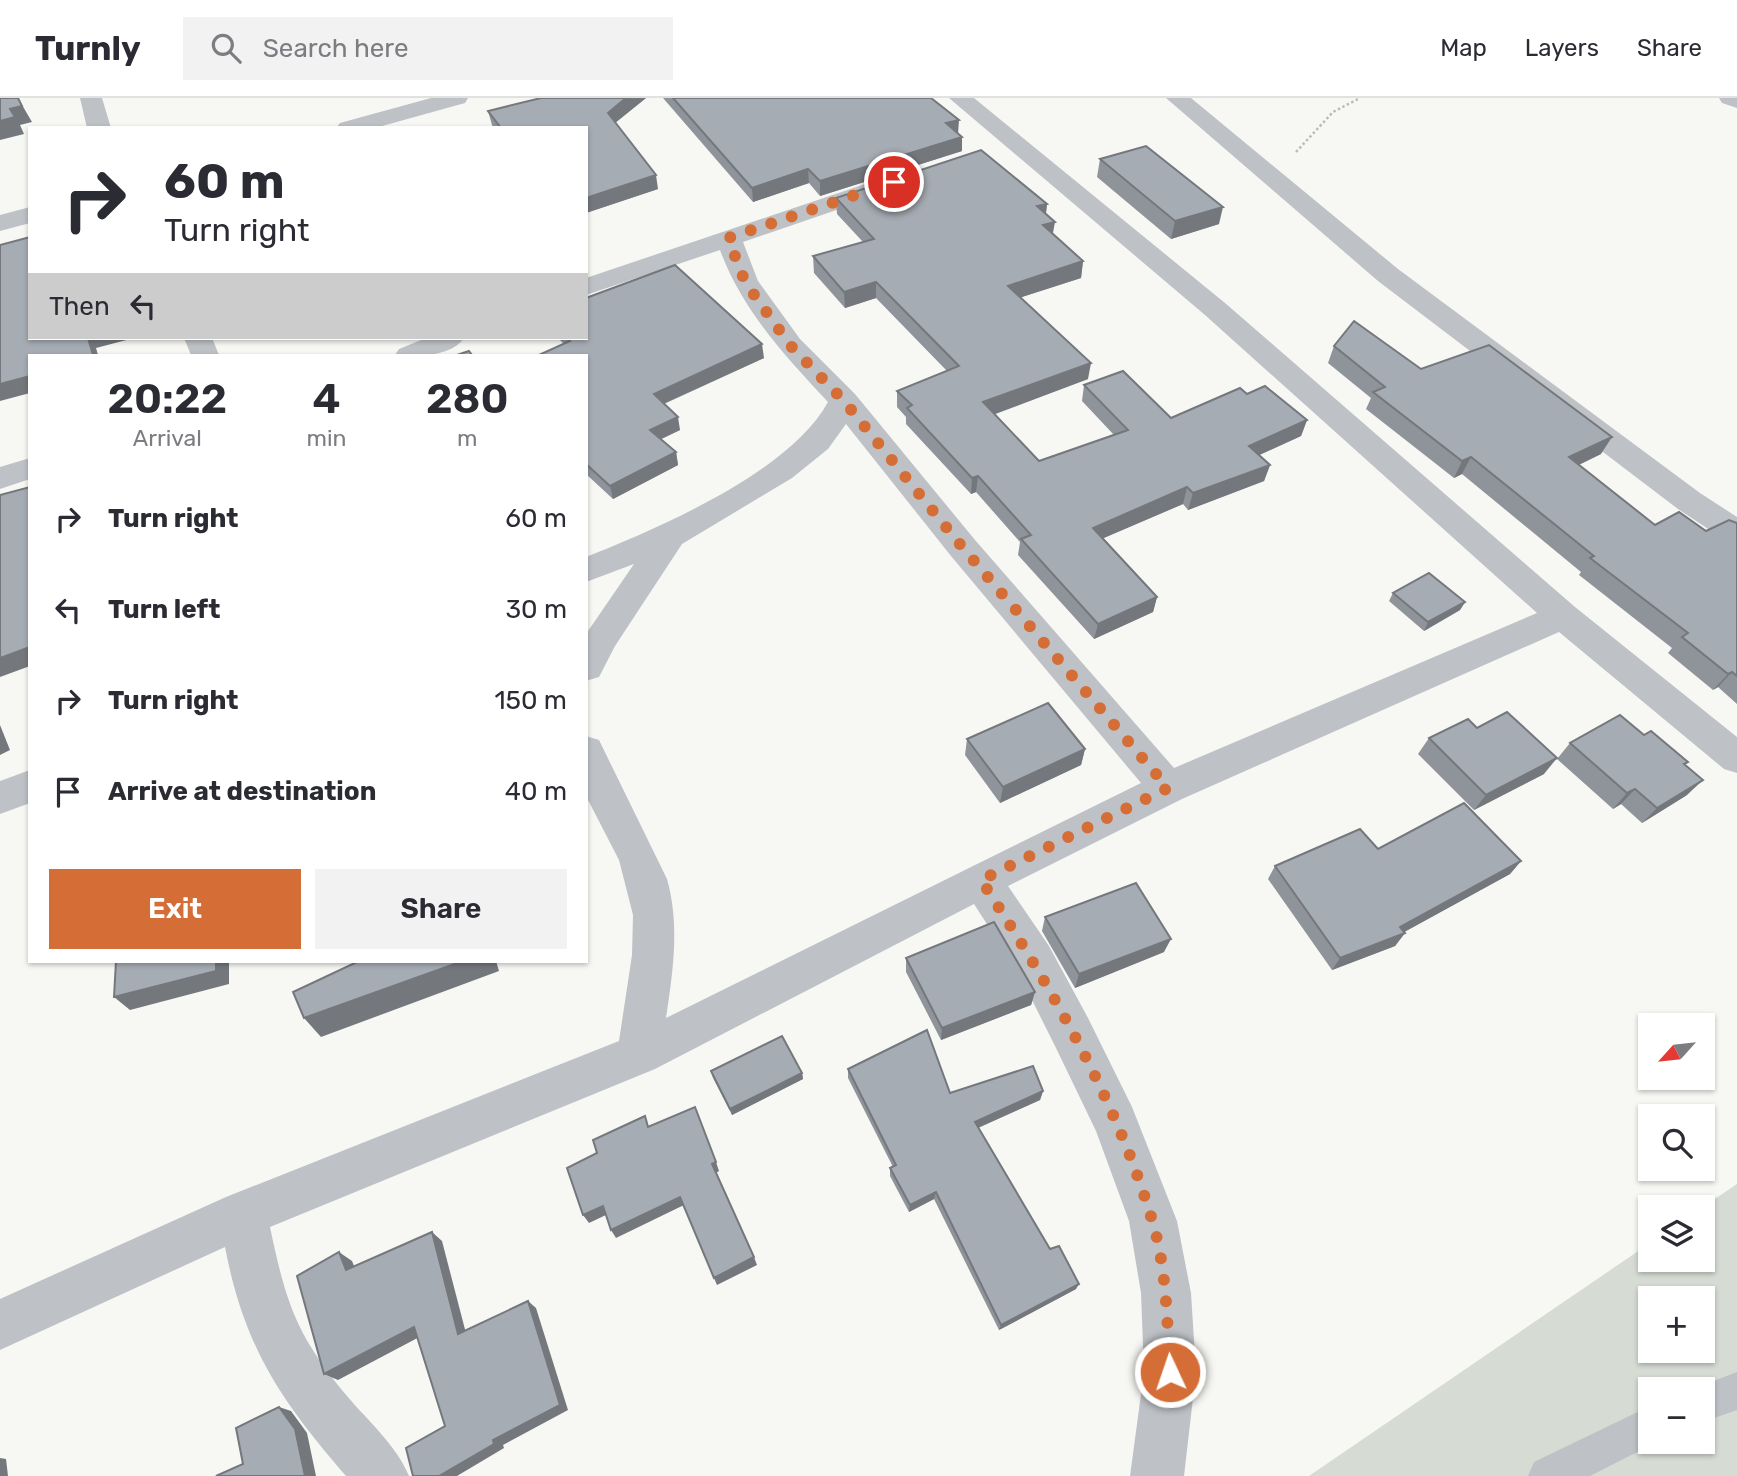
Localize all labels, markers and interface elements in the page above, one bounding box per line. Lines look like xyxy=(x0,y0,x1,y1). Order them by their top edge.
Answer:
search box xyxy=(183,17,673,80)
text: Turnly xyxy=(35,29,141,68)
icon: search xyxy=(207,29,245,67)
text: Search here xyxy=(263,33,409,64)
text: Map xyxy=(1440,34,1487,62)
text: Layers xyxy=(1525,34,1599,62)
text: Share xyxy=(1637,34,1702,62)
text: 60 m xyxy=(164,152,285,210)
pin xyxy=(864,152,924,212)
icon: right xyxy=(49,154,140,245)
icon: arrive xyxy=(875,163,913,201)
text: Turn right xyxy=(164,211,309,249)
icon: left xyxy=(124,287,162,325)
text: Then xyxy=(49,291,110,322)
text: 20:22 xyxy=(107,374,227,424)
text: 4 xyxy=(313,374,341,424)
text: 280 xyxy=(426,374,509,424)
text: Arrival xyxy=(133,424,202,452)
text: min xyxy=(307,424,347,452)
text: m xyxy=(457,424,478,452)
icon: right xyxy=(49,500,87,538)
text: Turn right xyxy=(108,503,238,534)
text: 60 m xyxy=(505,503,567,534)
icon: left xyxy=(49,591,87,629)
text: Turn left xyxy=(108,594,220,625)
text: 30 m xyxy=(505,594,567,625)
icon: right xyxy=(49,682,87,720)
text: Turn right xyxy=(108,685,238,716)
text: 150 m xyxy=(494,685,567,716)
icon: arrive xyxy=(49,773,87,811)
text: Arrive at destination xyxy=(108,776,376,807)
text: 40 m xyxy=(505,776,567,807)
button: Exit xyxy=(49,869,301,949)
button: Share xyxy=(315,869,567,949)
north arrow xyxy=(1638,1013,1715,1090)
map controls xyxy=(1638,1013,1715,1454)
button: search xyxy=(1638,1104,1715,1181)
button: layers xyxy=(1638,1195,1715,1272)
button: + xyxy=(1638,1286,1715,1363)
position arrow xyxy=(1133,1335,1207,1409)
button: − xyxy=(1638,1377,1715,1454)

